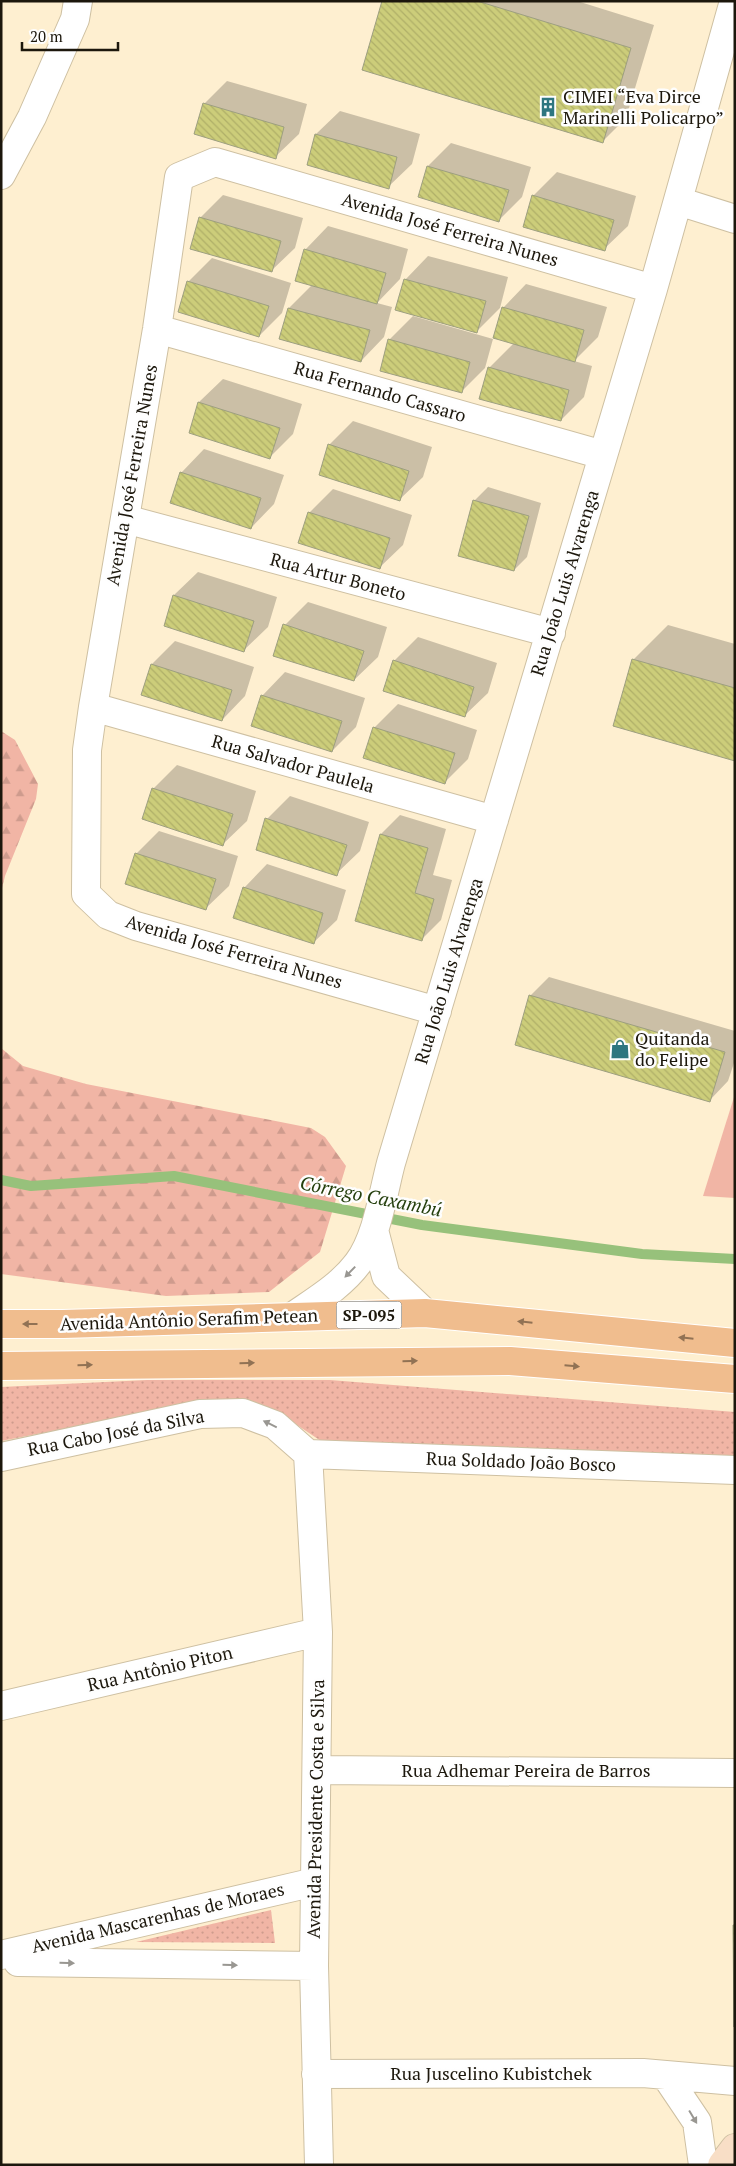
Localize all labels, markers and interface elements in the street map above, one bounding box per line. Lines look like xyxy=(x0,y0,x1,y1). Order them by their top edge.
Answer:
scale bar xyxy=(22,20,119,52)
text: 20 m xyxy=(30,26,63,46)
place label: CIMEI “Eva Dirce Marinelli Policarpo” xyxy=(563,84,724,129)
building icon: CIMEI “Eva Dirce Marinelli Policarpo” xyxy=(537,96,559,118)
street label: Avenida José Ferreira Nunes xyxy=(339,187,561,271)
street label: Rua Fernando Cassaro xyxy=(291,355,469,427)
street label: Avenida José Ferreira Nunes xyxy=(100,362,162,587)
street label: Rua João Luis Alvarenga xyxy=(524,487,604,679)
street label: Rua Artur Boneto xyxy=(268,546,409,606)
street label: Rua Salvador Paulela xyxy=(209,728,377,798)
street label: Rua João Luis Alvarenga xyxy=(408,875,488,1067)
street label: Avenida José Ferreira Nunes xyxy=(123,909,345,993)
place label: Quitanda do Felipe xyxy=(635,1026,710,1071)
shop icon: Quitanda do Felipe xyxy=(609,1038,631,1060)
water label: Córrego Caxambú xyxy=(298,1169,444,1222)
one-way arrow xyxy=(344,1265,356,1277)
street label: Avenida Antônio Serafim Petean xyxy=(59,1302,319,1336)
road number: SP-095 xyxy=(336,1302,402,1328)
one-way arrow xyxy=(516,1318,532,1326)
one-way arrow xyxy=(22,1320,38,1328)
one-way arrow xyxy=(678,1334,694,1342)
one-way arrow xyxy=(402,1357,418,1365)
one-way arrow xyxy=(240,1359,256,1367)
one-way arrow xyxy=(77,1361,93,1369)
one-way arrow xyxy=(565,1362,581,1370)
street label: Rua Cabo José da Silva xyxy=(25,1403,206,1461)
one-way arrow xyxy=(263,1420,277,1428)
street label: Rua Soldado João Bosco xyxy=(426,1446,616,1476)
street label: Rua Antônio Piton xyxy=(85,1640,235,1696)
street label: Avenida Presidente Costa e Silva xyxy=(301,1679,329,1939)
street label: Rua Adhemar Pereira de Barros xyxy=(402,1758,650,1782)
street label: Avenida Mascarenhas de Moraes xyxy=(29,1876,287,1958)
one-way arrow xyxy=(60,1959,76,1967)
one-way arrow xyxy=(222,1961,238,1969)
street label: Rua Juscelino Kubistchek xyxy=(390,2061,592,2085)
one-way arrow xyxy=(688,2110,697,2123)

